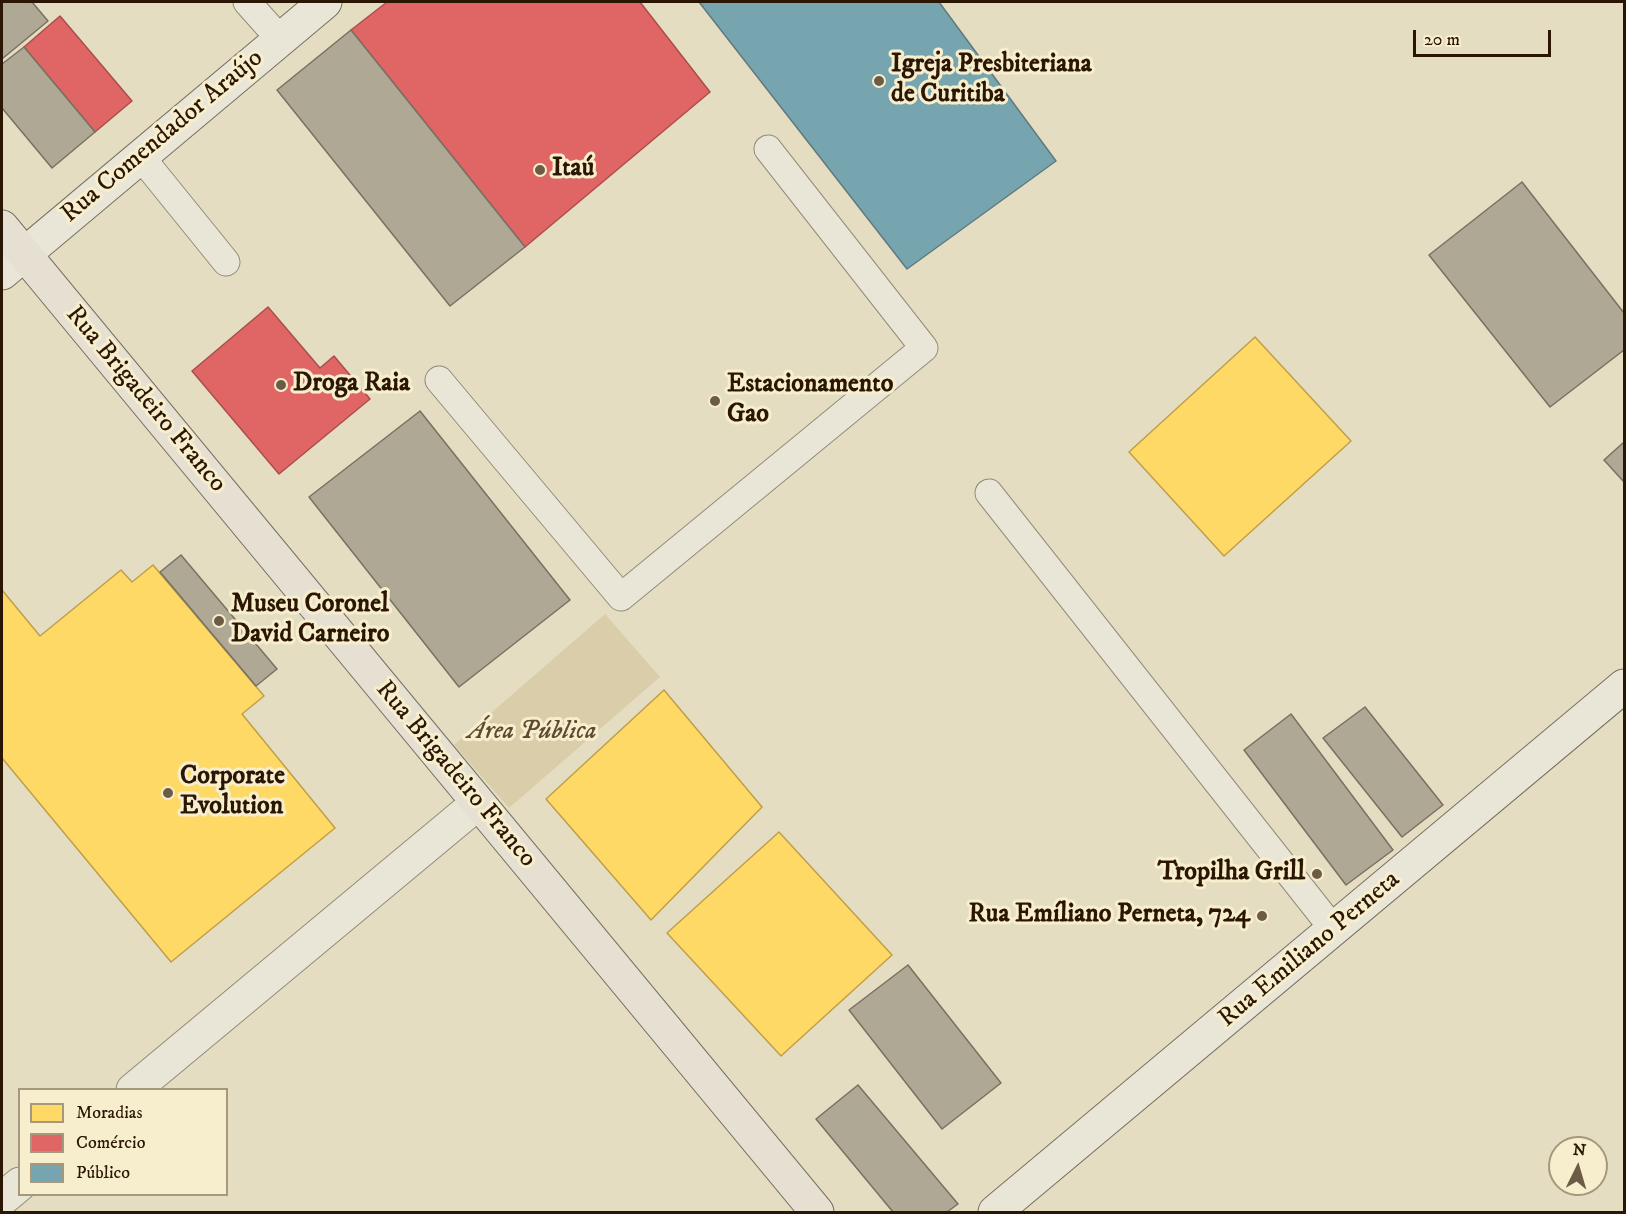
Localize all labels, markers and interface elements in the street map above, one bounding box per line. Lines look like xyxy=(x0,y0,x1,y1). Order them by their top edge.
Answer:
scale bar xyxy=(1416,18,1554,56)
text: 20 m xyxy=(1424,29,1460,51)
street label: Rua Comendador Araújo xyxy=(56,44,270,230)
place label: Igreja Presbiteriana de Curitiba xyxy=(891,50,1092,112)
marker: Igreja Presbiteriana de Curitiba xyxy=(872,74,886,88)
place label: Itaú xyxy=(552,154,594,186)
marker: Itaú xyxy=(533,163,547,177)
street label: Rua Brigadeiro Franco xyxy=(58,300,232,500)
place label: Droga Raia xyxy=(293,369,410,401)
place label: Estacionamento Gao xyxy=(727,370,893,431)
marker: Droga Raia xyxy=(274,378,288,392)
marker: Estacionamento Gao xyxy=(708,394,722,408)
place label: Museu Coronel David Carneiro xyxy=(231,590,389,652)
marker: Museu Coronel David Carneiro xyxy=(212,614,226,628)
street label: Rua Brigadeiro Franco xyxy=(368,675,542,875)
park label: Área Pública xyxy=(467,717,597,749)
place label: Corporate Evolution xyxy=(180,762,285,824)
marker: Corporate Evolution xyxy=(161,786,175,800)
place label: Tropilha Grill xyxy=(1158,858,1305,890)
street label: Rua Emiliano Perneta xyxy=(1213,865,1407,1035)
marker: Tropilha Grill xyxy=(1310,867,1324,881)
place label: Rua Emíliano Perneta, 724 xyxy=(969,900,1250,932)
marker: Rua Emíliano Perneta, 724 xyxy=(1255,909,1269,923)
legend xyxy=(18,1088,228,1196)
text: Moradias xyxy=(76,1102,143,1124)
text: Comércio xyxy=(76,1132,145,1154)
north arrow xyxy=(1548,1136,1608,1196)
text: N xyxy=(1572,1140,1587,1161)
text: Público xyxy=(76,1162,130,1184)

